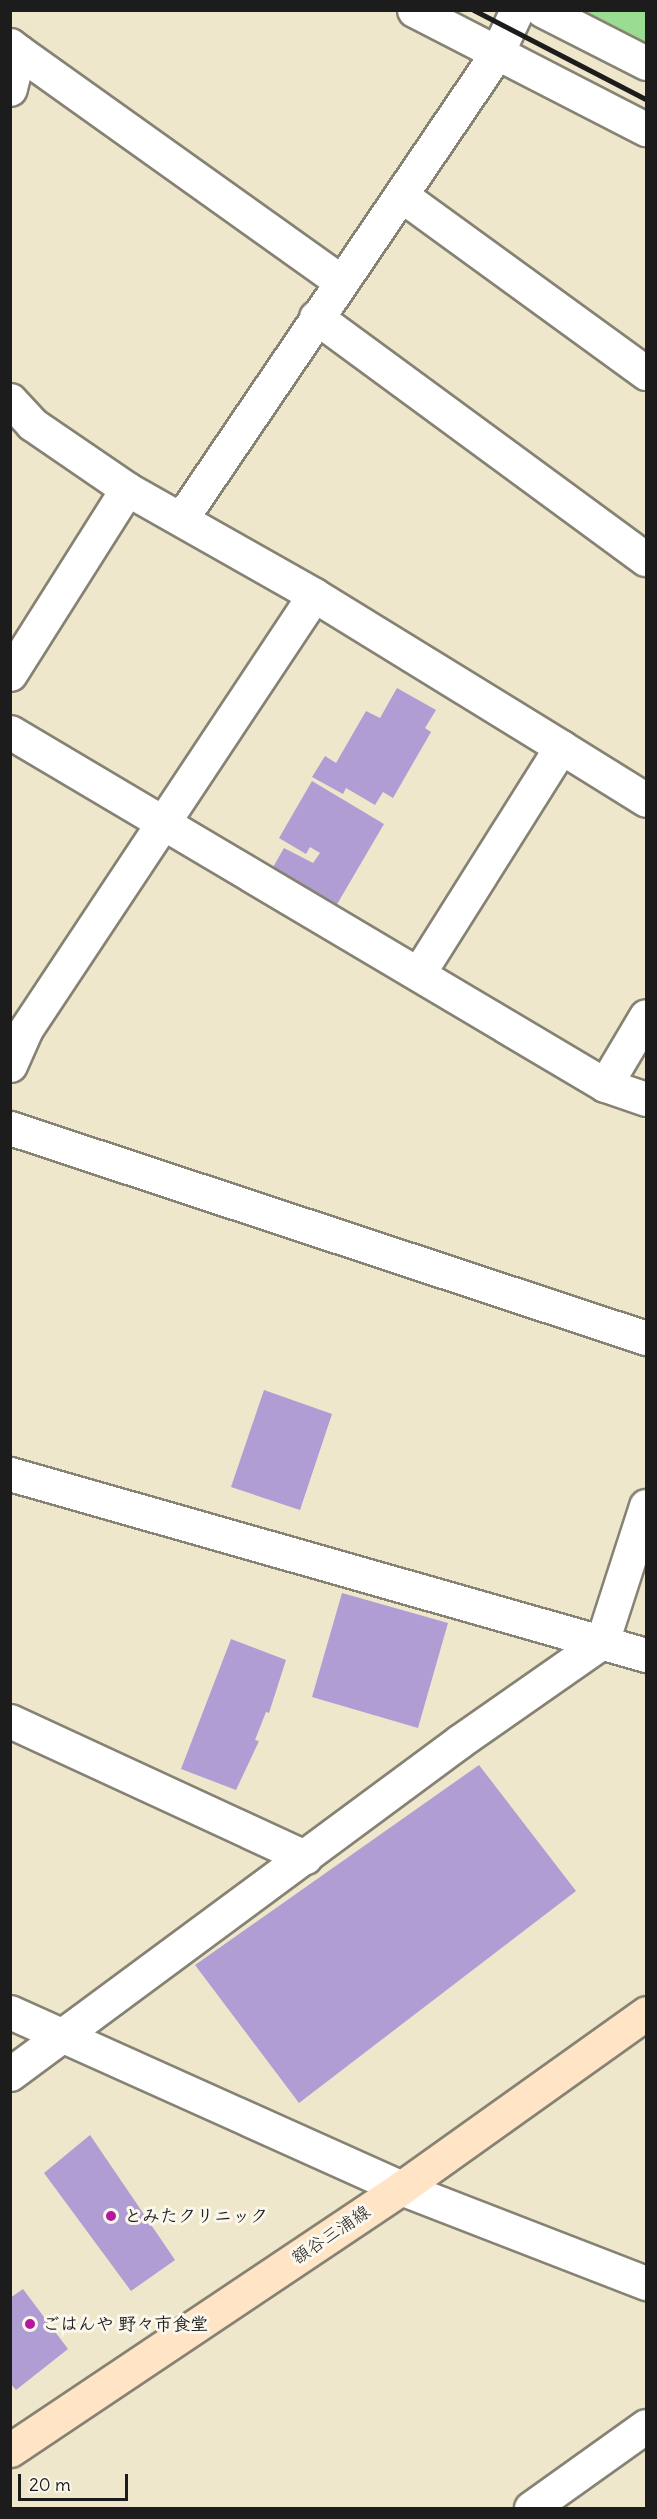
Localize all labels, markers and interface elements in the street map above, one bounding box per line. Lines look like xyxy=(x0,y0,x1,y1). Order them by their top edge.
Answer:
street label: 額谷三浦線 xyxy=(288,2201,374,2269)
place label: とみたクリニック xyxy=(124,2205,268,2227)
marker: とみたクリニック xyxy=(102,2207,120,2225)
place label: ごはんや 野々市食堂 xyxy=(42,2313,208,2335)
marker: ごはんや 野々市食堂 xyxy=(23,2317,37,2331)
scale bar xyxy=(21,2462,130,2500)
text: 20 m xyxy=(29,2473,71,2496)

